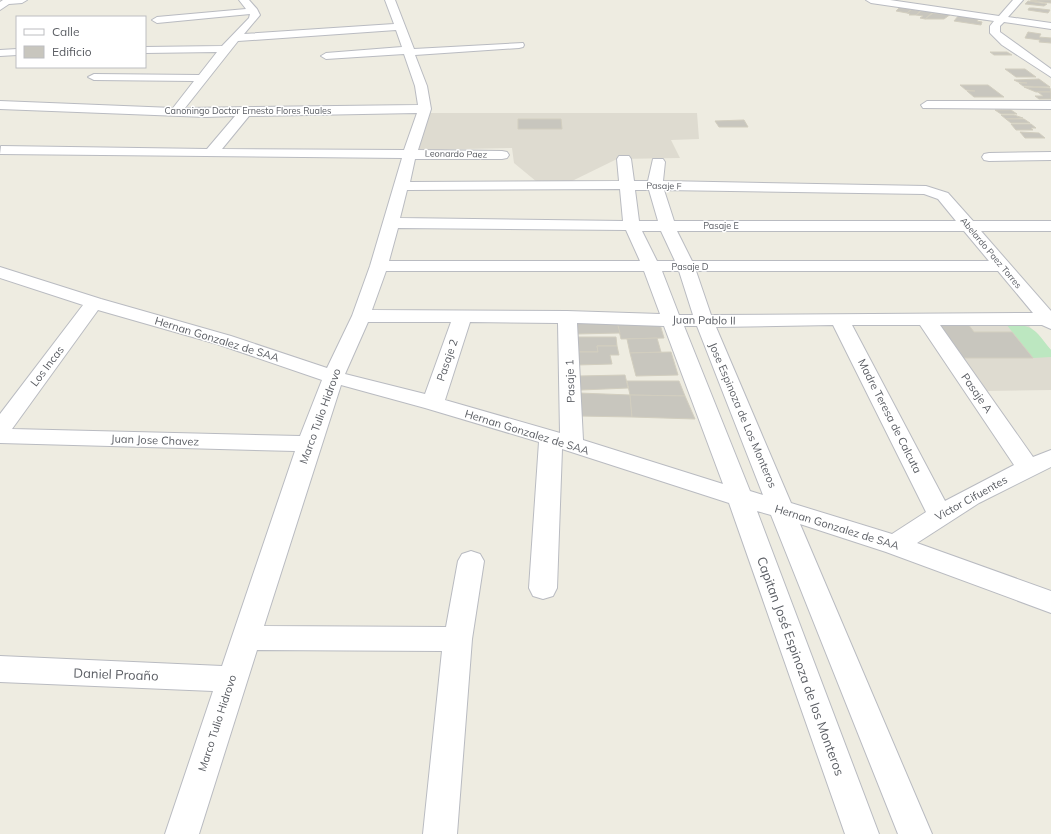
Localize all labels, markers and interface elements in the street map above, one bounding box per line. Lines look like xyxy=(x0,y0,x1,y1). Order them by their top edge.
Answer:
legend xyxy=(16,16,146,68)
text: Calle xyxy=(52,24,79,39)
text: Edificio xyxy=(52,44,92,59)
street label: Canoningo Doctor Ernesto Flores Ruales xyxy=(165,105,331,116)
street label: Leonardo Paez xyxy=(425,147,488,160)
street label: Pasaje F xyxy=(646,180,682,191)
street label: Abelardo Paez Torres xyxy=(958,215,1024,290)
street label: Pasaje E xyxy=(703,220,739,231)
street label: Pasaje D xyxy=(671,261,709,272)
street label: Juan Pablo II xyxy=(672,312,736,328)
street label: Hernan Gonzalez de SAA xyxy=(153,313,281,365)
street label: Pasaje 2 xyxy=(433,337,461,383)
street label: Jose Espinoza de Los Monteros xyxy=(706,340,780,490)
street label: Los Incas xyxy=(27,343,67,389)
street label: Madre Teresa de Calcuta xyxy=(855,357,925,475)
street label: Pasaje 1 xyxy=(562,359,578,403)
street label: Marco Tulio Hidrovo xyxy=(296,366,344,466)
street label: Pasaje A xyxy=(958,371,996,415)
street label: Hernan Gonzalez de SAA xyxy=(463,406,591,458)
street label: Juan Jose Chavez xyxy=(111,431,200,449)
street label: Victor Cifuentes xyxy=(932,472,1010,524)
street label: Hernan Gonzalez de SAA xyxy=(773,501,901,553)
street label: Capitan José Espinoza de los Monteros xyxy=(754,554,848,778)
street label: Daniel Proaño xyxy=(73,665,159,683)
street label: Marco Tulio Hidrovo xyxy=(195,673,239,773)

